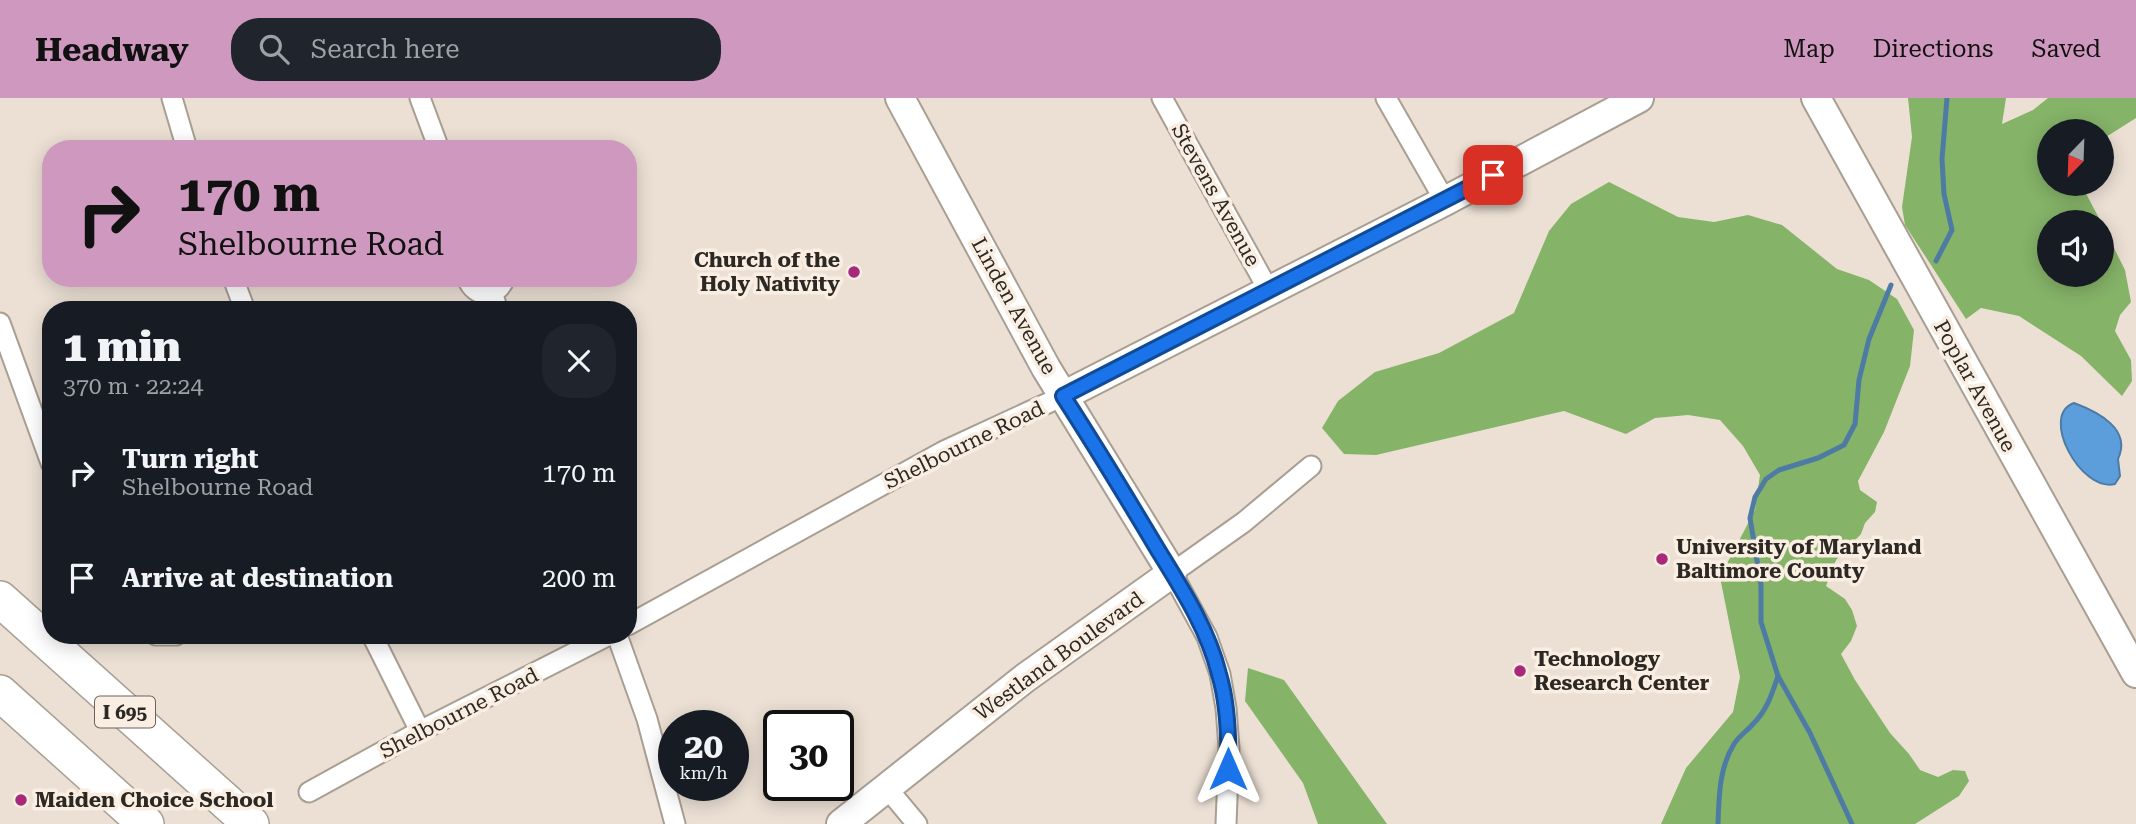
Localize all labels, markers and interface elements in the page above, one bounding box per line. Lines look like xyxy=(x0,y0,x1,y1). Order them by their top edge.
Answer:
search box xyxy=(231,18,721,81)
text: Headway xyxy=(35,30,189,69)
icon: search xyxy=(255,30,293,68)
text: Search here xyxy=(311,34,460,64)
text: Map xyxy=(1783,35,1835,63)
text: Directions xyxy=(1873,35,1993,63)
text: Saved xyxy=(2031,35,2101,63)
north arrow xyxy=(2037,119,2114,196)
map controls xyxy=(2037,119,2114,287)
street label: Stevens Avenue xyxy=(1167,120,1265,270)
pin xyxy=(1463,145,1523,205)
icon: arrive xyxy=(1474,156,1512,194)
text: 170 m xyxy=(178,166,320,223)
icon: right xyxy=(63,168,154,259)
button: sound xyxy=(2037,210,2114,287)
text: Shelbourne Road xyxy=(178,225,444,263)
street label: Linden Avenue xyxy=(967,234,1061,378)
place label: Church of the Holy Nativity xyxy=(694,248,840,296)
marker: Church of the Holy Nativity xyxy=(846,264,862,280)
street label: Poplar Avenue xyxy=(1929,316,2021,456)
text: 1 min xyxy=(63,322,181,371)
button: close xyxy=(542,324,616,398)
text: 370 m · 22:24 xyxy=(63,373,203,400)
street label: Shelbourne Road xyxy=(880,396,1048,494)
text: Turn right xyxy=(122,444,258,474)
icon: right xyxy=(63,454,101,492)
text: 170 m xyxy=(542,458,616,488)
text: Shelbourne Road xyxy=(122,474,313,501)
place label: University of Maryland Baltimore County xyxy=(1676,535,1921,583)
marker: University of Maryland Baltimore County xyxy=(1654,551,1670,567)
icon: arrive xyxy=(63,559,101,597)
text: Arrive at destination xyxy=(122,563,393,593)
text: 200 m xyxy=(542,563,616,593)
street label: Westland Boulevard xyxy=(970,586,1149,725)
place label: Technology Research Center xyxy=(1534,647,1710,695)
street label: Shelbourne Road xyxy=(376,662,543,763)
marker: Technology Research Center xyxy=(1512,663,1528,679)
road number: I 695 xyxy=(95,696,155,727)
speed limit sign: 30 xyxy=(763,710,854,801)
text: 20 xyxy=(684,726,723,767)
position arrow xyxy=(1191,732,1265,806)
text: km/h xyxy=(679,762,728,783)
place label: Maiden Choice School xyxy=(35,788,273,812)
marker: Maiden Choice School xyxy=(13,792,29,808)

